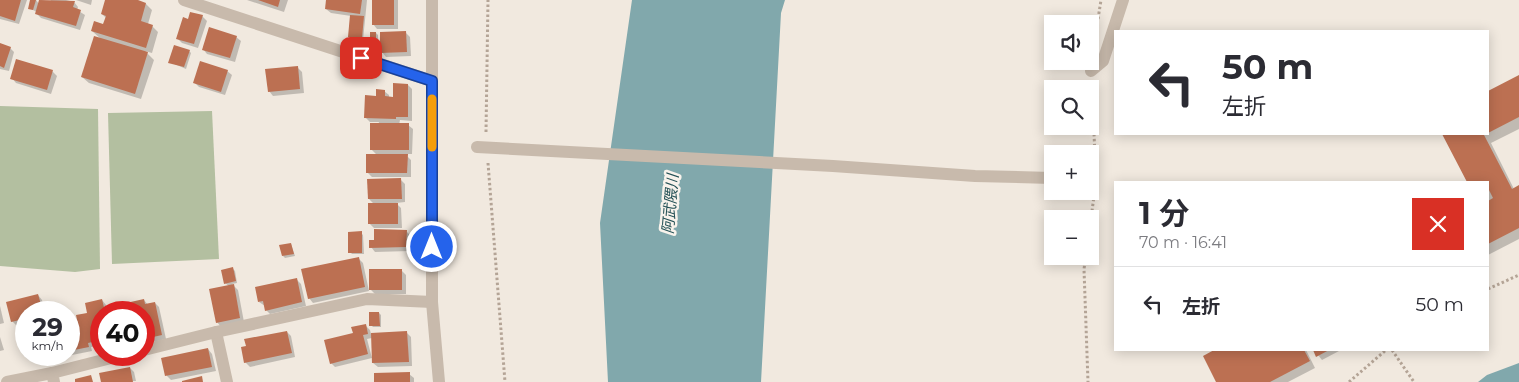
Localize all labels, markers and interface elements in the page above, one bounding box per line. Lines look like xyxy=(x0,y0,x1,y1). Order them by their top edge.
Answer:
map controls xyxy=(1044,15,1099,265)
button: sound xyxy=(1044,15,1099,70)
pin xyxy=(340,37,382,79)
icon: arrive xyxy=(347,44,375,72)
text: 50 m xyxy=(1222,45,1313,88)
icon: left xyxy=(1139,50,1204,115)
button: search xyxy=(1044,80,1099,135)
text: 左折 xyxy=(1222,93,1266,120)
button: + xyxy=(1044,145,1099,200)
water label: 阿武隈川 xyxy=(658,171,682,235)
text: 1 分 xyxy=(1139,195,1189,232)
button: close xyxy=(1412,198,1464,250)
button: − xyxy=(1044,210,1099,265)
position arrow xyxy=(405,220,457,272)
text: 70 m · 16:41 xyxy=(1139,233,1227,252)
icon: left xyxy=(1139,290,1167,318)
text: 50 m xyxy=(1416,293,1464,316)
text: 左折 xyxy=(1182,295,1220,318)
speed limit sign: 40 xyxy=(90,301,155,366)
text: 29 xyxy=(32,312,63,342)
text: km/h xyxy=(31,338,64,353)

